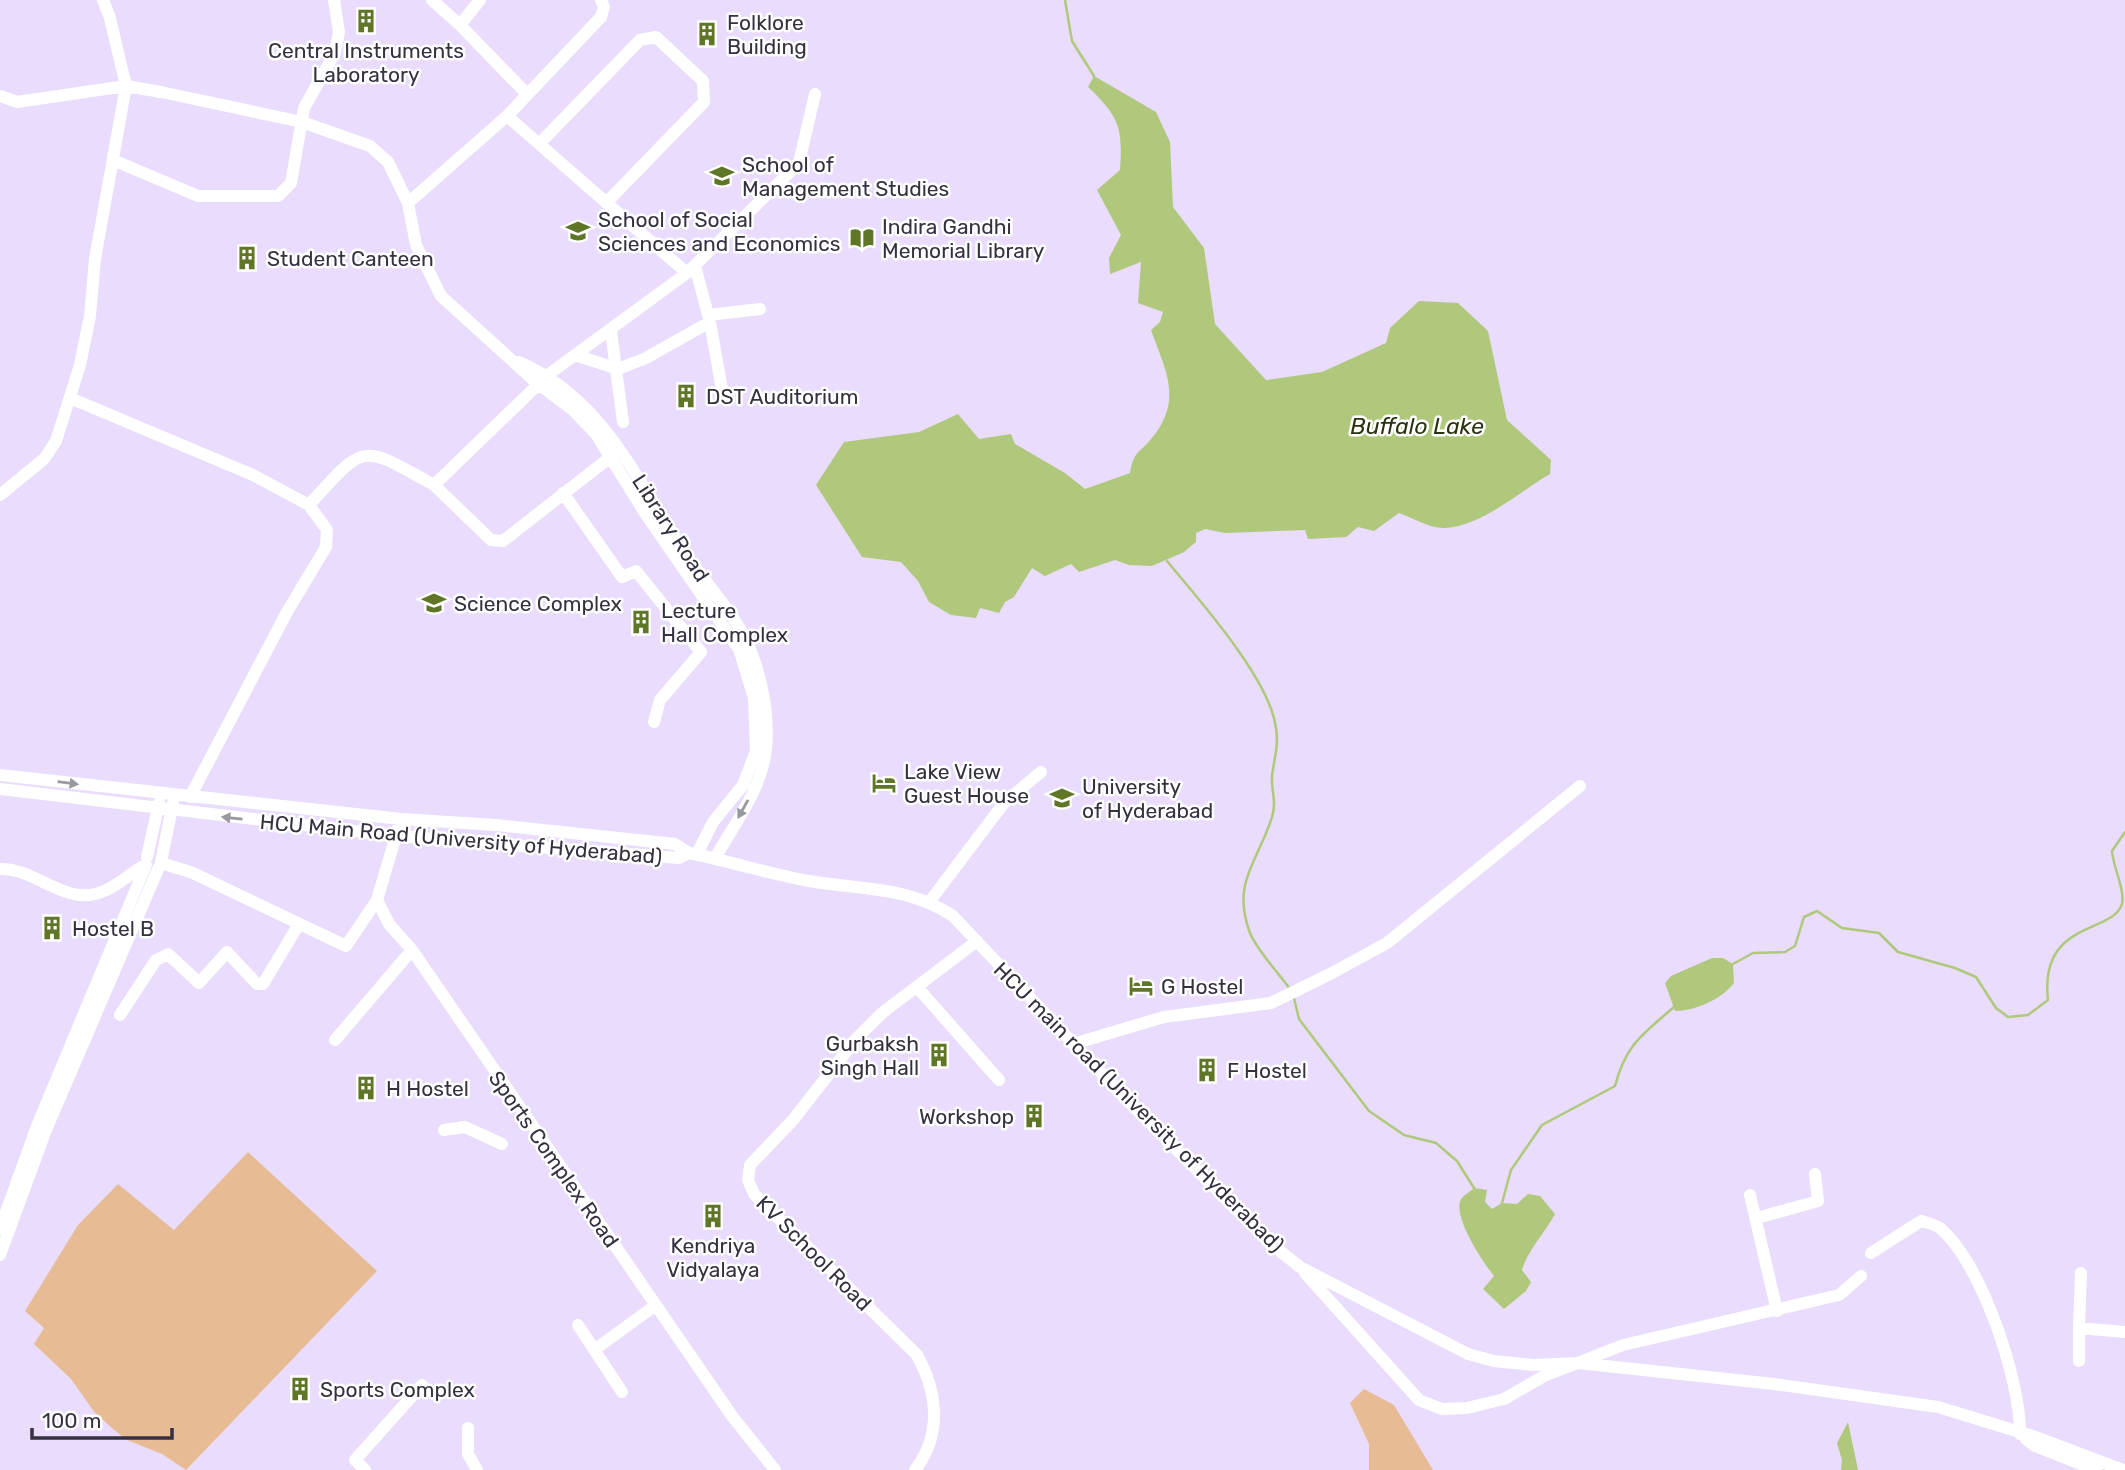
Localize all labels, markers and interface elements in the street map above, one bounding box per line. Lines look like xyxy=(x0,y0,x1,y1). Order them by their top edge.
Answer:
building icon: Central Instruments Laboratory xyxy=(352,7,380,35)
place label: Folklore Building xyxy=(727,10,807,59)
building icon: Folklore Building xyxy=(693,20,721,48)
place label: Central Instruments Laboratory xyxy=(268,38,464,87)
place label: School of Management Studies xyxy=(742,152,949,201)
school or university icon: School of Management Studies xyxy=(708,162,736,190)
place label: School of Social Sciences and Economics xyxy=(598,207,840,256)
place label: Indira Gandhi Memorial Library xyxy=(882,214,1045,263)
school or university icon: School of Social Sciences and Economics xyxy=(564,217,592,245)
library icon: Indira Gandhi Memorial Library xyxy=(848,224,876,252)
building icon: Student Canteen xyxy=(233,244,261,272)
place label: Student Canteen xyxy=(267,246,434,271)
building icon: DST Auditorium xyxy=(672,382,700,410)
place label: DST Auditorium xyxy=(706,384,858,409)
water label: Buffalo Lake xyxy=(1350,412,1484,440)
street label: Library Road xyxy=(627,470,715,586)
school or university icon: Science Complex xyxy=(420,589,448,617)
place label: Science Complex xyxy=(454,591,622,616)
place label: Lecture Hall Complex xyxy=(661,598,788,647)
building icon: Lecture Hall Complex xyxy=(627,608,655,636)
place label: Lake View Guest House xyxy=(904,759,1029,808)
hotel icon: Lake View Guest House xyxy=(870,769,898,797)
place label: University of Hyderabad xyxy=(1082,774,1213,823)
one-way arrow xyxy=(57,778,79,789)
school or university icon: University of Hyderabad xyxy=(1048,784,1076,812)
one-way arrow xyxy=(737,799,749,818)
street label: HCU Main Road (University of Hyderabad) xyxy=(259,809,663,869)
one-way arrow xyxy=(221,813,243,824)
building icon: Hostel B xyxy=(38,914,66,942)
place label: Hostel B xyxy=(72,916,154,941)
street label: HCU main road (University of Hyderabad) xyxy=(989,957,1289,1257)
hotel icon: G Hostel xyxy=(1127,972,1155,1000)
place label: G Hostel xyxy=(1161,974,1243,999)
place label: Gurbaksh Singh Hall xyxy=(821,1031,919,1080)
building icon: Gurbaksh Singh Hall xyxy=(925,1041,953,1069)
building icon: F Hostel xyxy=(1193,1056,1221,1084)
place label: F Hostel xyxy=(1227,1058,1307,1083)
street label: Sports Complex Road xyxy=(484,1066,624,1252)
building icon: H Hostel xyxy=(352,1074,380,1102)
place label: H Hostel xyxy=(386,1076,469,1101)
building icon: Workshop xyxy=(1020,1102,1048,1130)
place label: Workshop xyxy=(919,1104,1014,1129)
street label: KV School Road xyxy=(751,1190,877,1316)
building icon: Kendriya Vidyalaya xyxy=(699,1202,727,1230)
place label: Kendriya Vidyalaya xyxy=(666,1233,760,1282)
building icon: Sports Complex xyxy=(286,1375,314,1403)
place label: Sports Complex xyxy=(320,1377,475,1402)
scale bar xyxy=(32,1396,172,1440)
text: 100 m xyxy=(42,1408,101,1433)

